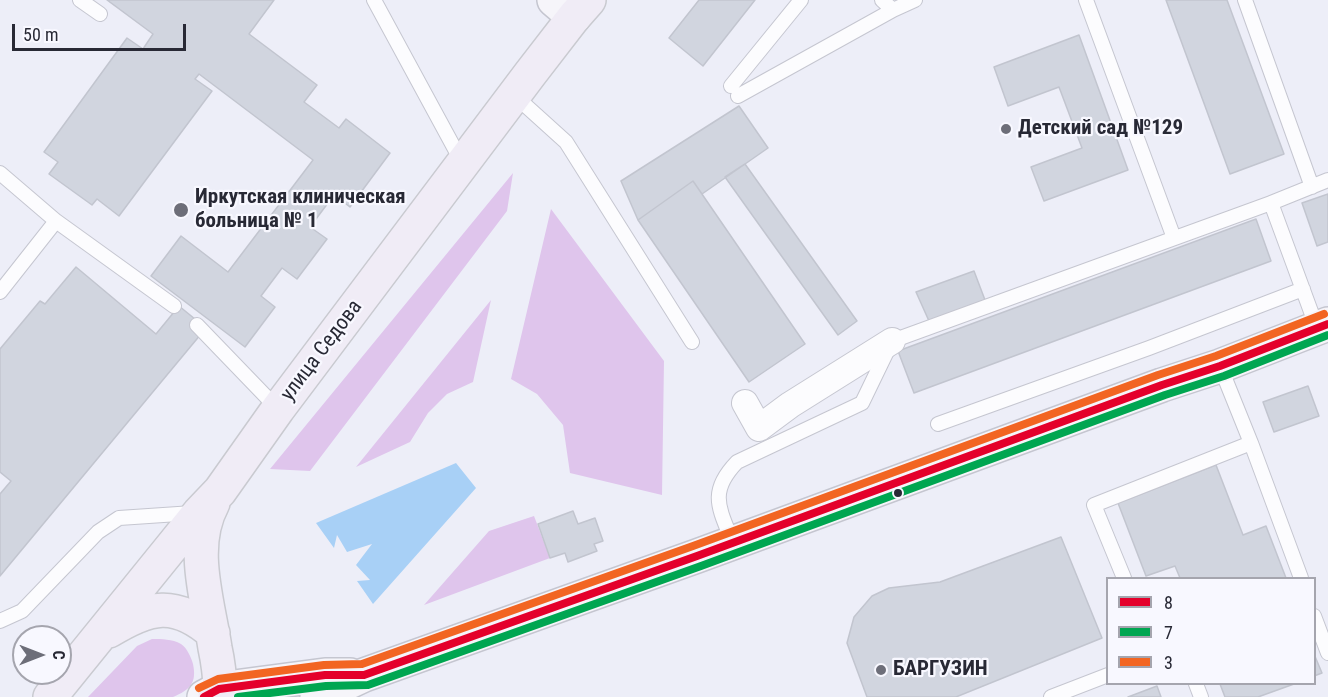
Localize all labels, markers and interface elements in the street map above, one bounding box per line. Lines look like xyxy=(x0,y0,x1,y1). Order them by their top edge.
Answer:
scale bar xyxy=(15,12,189,50)
text: 50 m xyxy=(23,24,58,45)
place label: Детский сад №129 xyxy=(1018,116,1183,142)
marker: Детский сад №129 xyxy=(999,122,1013,136)
place label: Иркутская клиническая больница № 1 xyxy=(195,185,406,235)
marker: Иркутская клиническая больница № 1 xyxy=(172,201,190,219)
street label: улица Седова xyxy=(276,296,368,406)
unlabelled marker xyxy=(892,487,904,499)
legend xyxy=(1106,577,1316,685)
text: 8 xyxy=(1164,592,1173,613)
text: 7 xyxy=(1164,622,1173,643)
north arrow xyxy=(12,625,72,685)
text: С xyxy=(49,650,68,660)
text: 3 xyxy=(1164,652,1173,673)
place label: БАРГУЗИН xyxy=(893,657,988,683)
marker: БАРГУЗИН xyxy=(874,663,888,677)

